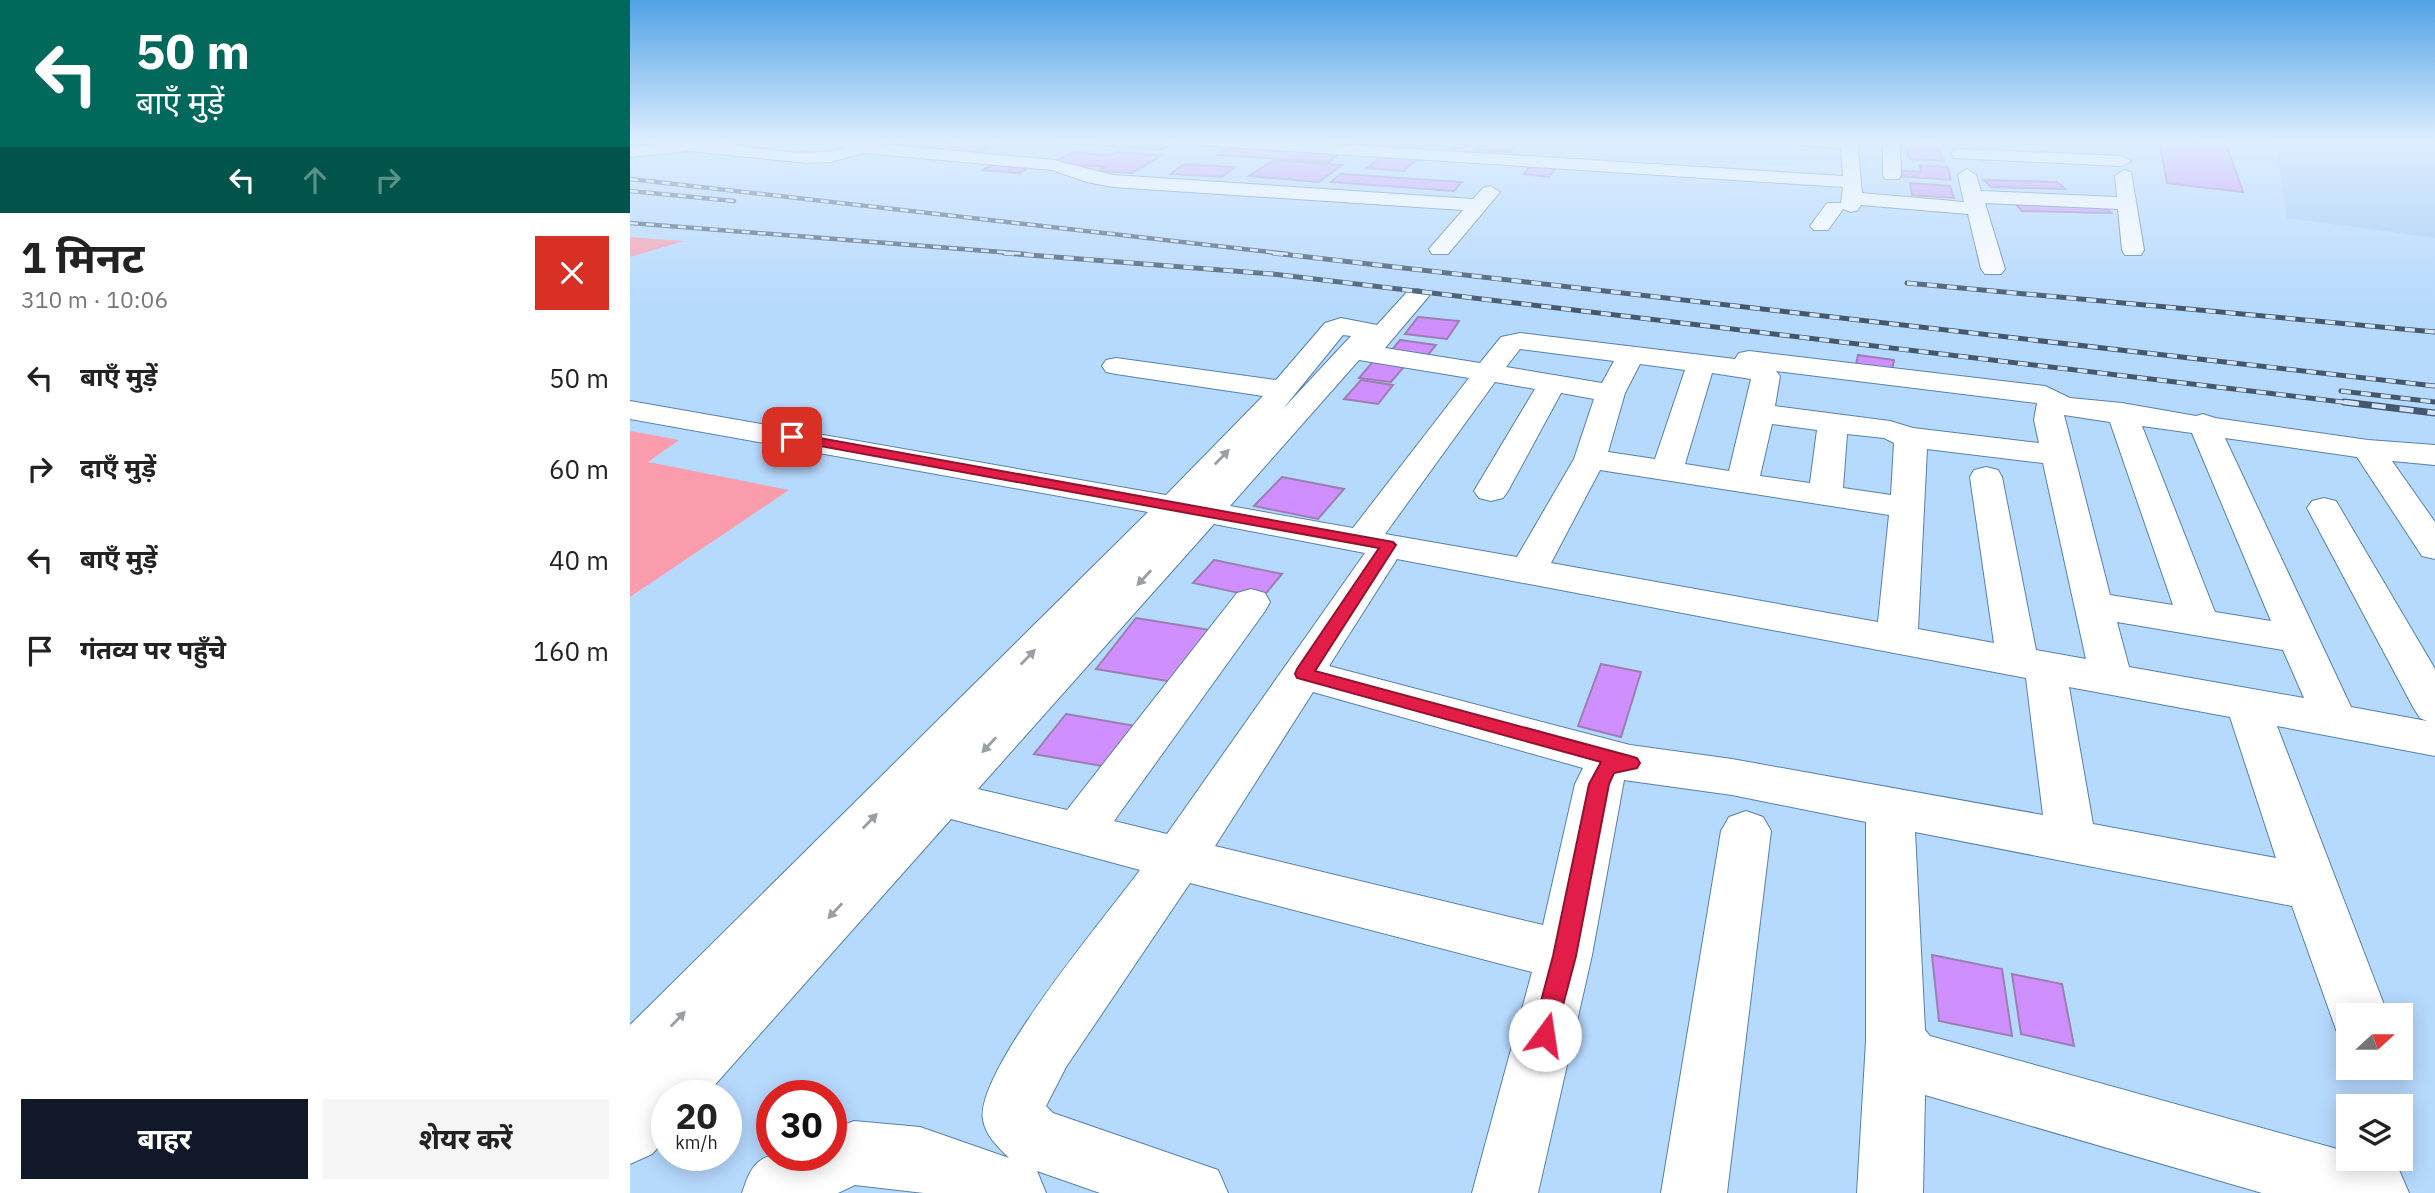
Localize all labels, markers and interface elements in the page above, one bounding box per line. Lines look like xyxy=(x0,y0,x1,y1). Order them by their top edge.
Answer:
text: 50 m xyxy=(136,19,250,82)
icon: left xyxy=(21,28,112,119)
text: बाएँ मुड़ें xyxy=(136,81,224,123)
icon: left xyxy=(223,161,261,199)
icon: ahead xyxy=(296,161,334,199)
icon: right xyxy=(369,161,407,199)
text: 1 मिनट xyxy=(21,230,144,285)
button: close xyxy=(535,236,609,310)
text: 310 m · 10:06 xyxy=(21,284,168,314)
icon: left xyxy=(21,359,59,397)
text: बाएँ मुड़ें xyxy=(80,359,157,393)
text: 50 m xyxy=(549,361,609,395)
pin xyxy=(762,407,822,467)
icon: arrive xyxy=(773,418,811,456)
one-way arrow xyxy=(1214,449,1230,466)
icon: right xyxy=(21,450,59,488)
text: दाएँ मुड़ें xyxy=(80,450,156,484)
text: 60 m xyxy=(549,452,609,486)
icon: left xyxy=(21,541,59,579)
text: बाएँ मुड़ें xyxy=(80,541,157,575)
text: 40 m xyxy=(549,543,609,577)
one-way arrow xyxy=(1137,569,1153,586)
icon: arrive xyxy=(21,632,59,670)
text: गंतव्य पर पहुँचे xyxy=(80,632,226,666)
text: 160 m xyxy=(533,634,609,668)
one-way arrow xyxy=(1020,649,1037,666)
one-way arrow xyxy=(982,736,998,753)
one-way arrow xyxy=(861,813,878,829)
one-way arrow xyxy=(826,903,843,920)
position arrow xyxy=(1508,998,1582,1072)
north arrow xyxy=(2336,1003,2413,1080)
map controls xyxy=(2336,1003,2413,1171)
one-way arrow xyxy=(669,1011,685,1028)
speed limit sign: 30 xyxy=(756,1080,847,1171)
text: 20 xyxy=(675,1093,718,1139)
button: layers xyxy=(2336,1094,2413,1171)
button: बाहर xyxy=(21,1099,308,1179)
button: शेयर करें xyxy=(322,1099,609,1179)
text: km/h xyxy=(675,1131,718,1154)

